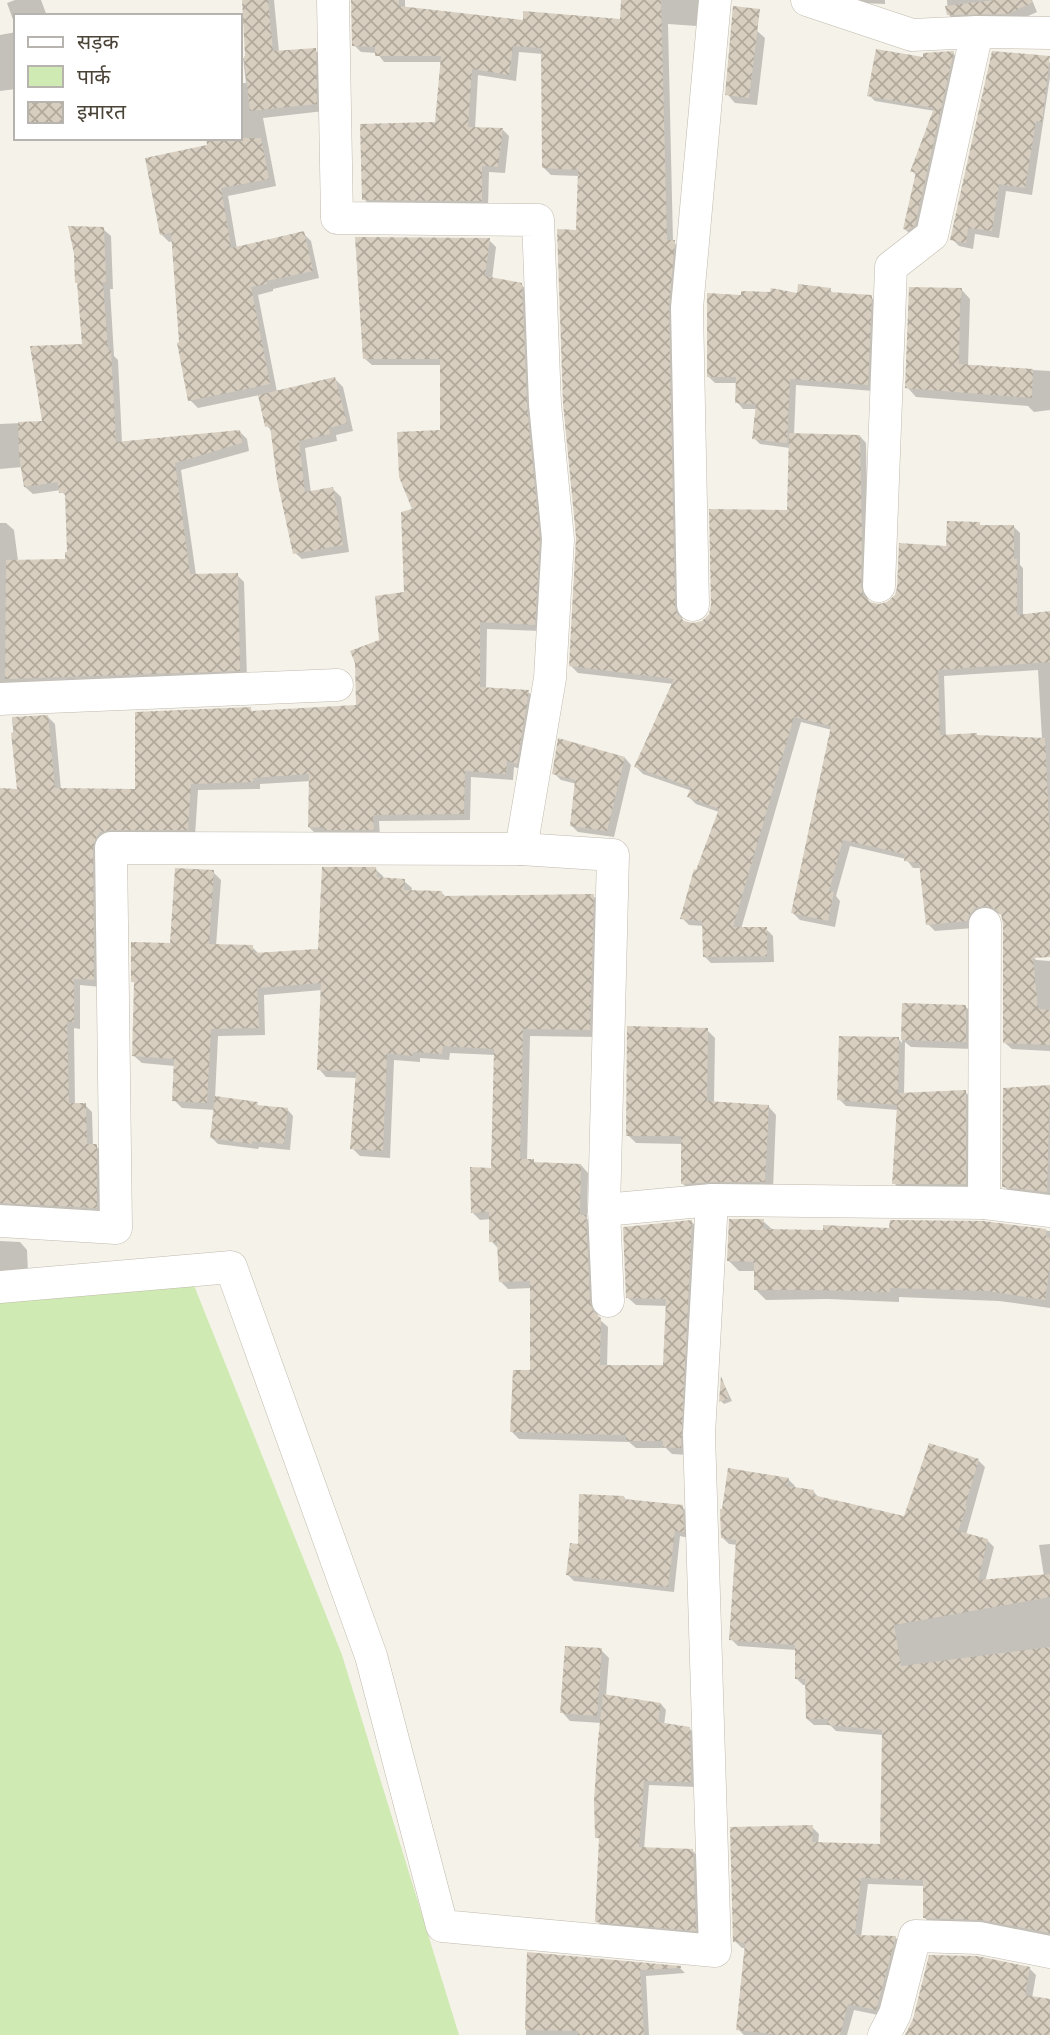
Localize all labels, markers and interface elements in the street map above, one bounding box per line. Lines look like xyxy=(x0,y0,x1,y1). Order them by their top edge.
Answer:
legend xyxy=(14,14,242,140)
text: सड़क xyxy=(77,30,119,53)
text: पार्क xyxy=(77,65,111,88)
text: इमारत xyxy=(77,100,127,123)

